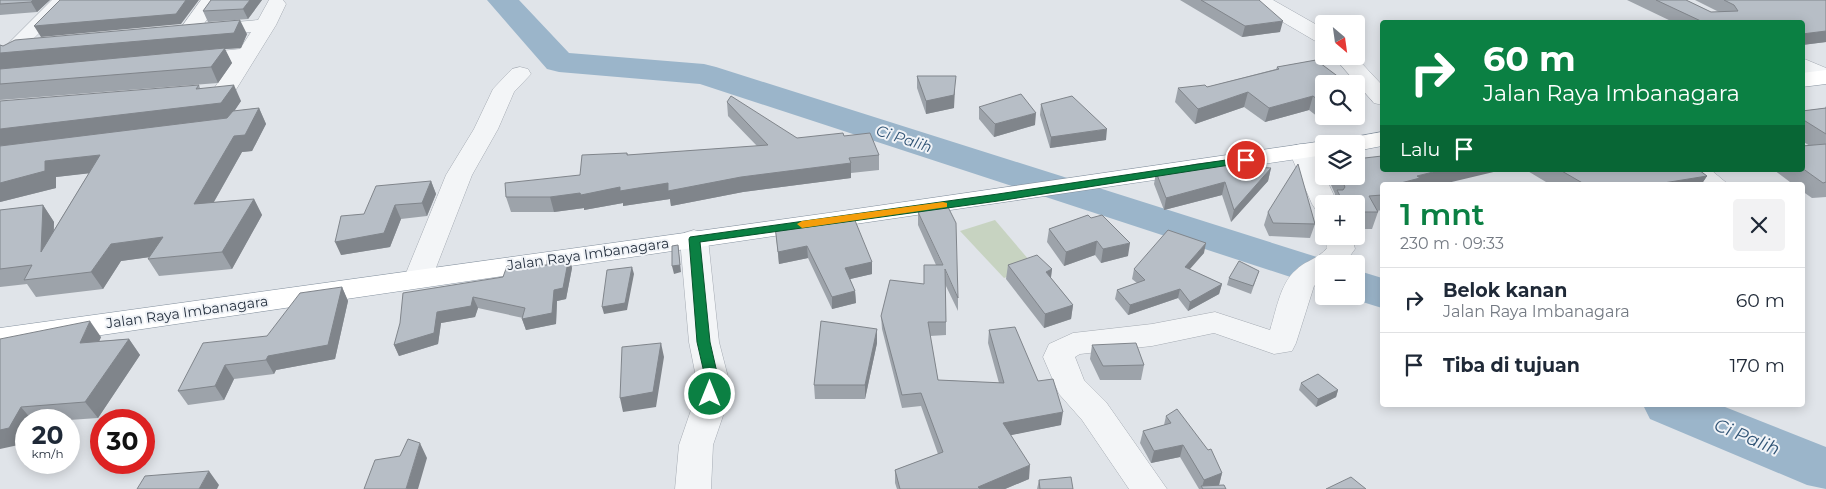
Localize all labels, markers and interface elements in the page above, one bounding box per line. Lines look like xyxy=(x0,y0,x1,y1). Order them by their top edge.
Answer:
north arrow xyxy=(1315,15,1365,65)
map controls xyxy=(1315,15,1365,305)
text: 60 m xyxy=(1483,37,1576,80)
icon: right xyxy=(1400,40,1465,105)
button: search xyxy=(1315,75,1365,125)
text: Jalan Raya Imbanagara xyxy=(1483,80,1740,107)
water label: Ci Palih xyxy=(874,121,935,156)
button: layers xyxy=(1315,135,1365,185)
icon: arrive xyxy=(1450,135,1478,163)
text: Lalu xyxy=(1400,138,1440,161)
pin xyxy=(1225,139,1267,181)
icon: arrive xyxy=(1232,146,1260,174)
button: + xyxy=(1315,195,1365,245)
text: 1 mnt xyxy=(1400,196,1485,233)
button: close xyxy=(1733,199,1785,251)
street label: Jalan Raya Imbanagara xyxy=(505,234,670,274)
text: 230 m · 09:33 xyxy=(1400,234,1504,253)
button: − xyxy=(1315,255,1365,305)
text: Belok kanan xyxy=(1443,279,1567,302)
icon: right xyxy=(1400,286,1428,314)
text: 60 m xyxy=(1736,289,1785,312)
street label: Jalan Raya Imbanagara xyxy=(104,292,269,332)
text: Jalan Raya Imbanagara xyxy=(1443,302,1630,321)
icon: arrive xyxy=(1400,351,1428,379)
text: Tiba di tujuan xyxy=(1443,354,1580,377)
text: 170 m xyxy=(1730,354,1785,377)
position arrow xyxy=(683,367,735,419)
speed limit sign: 30 xyxy=(90,409,155,474)
water label: Ci Palih xyxy=(1711,414,1783,460)
text: 20 xyxy=(32,420,63,450)
text: km/h xyxy=(31,446,64,461)

